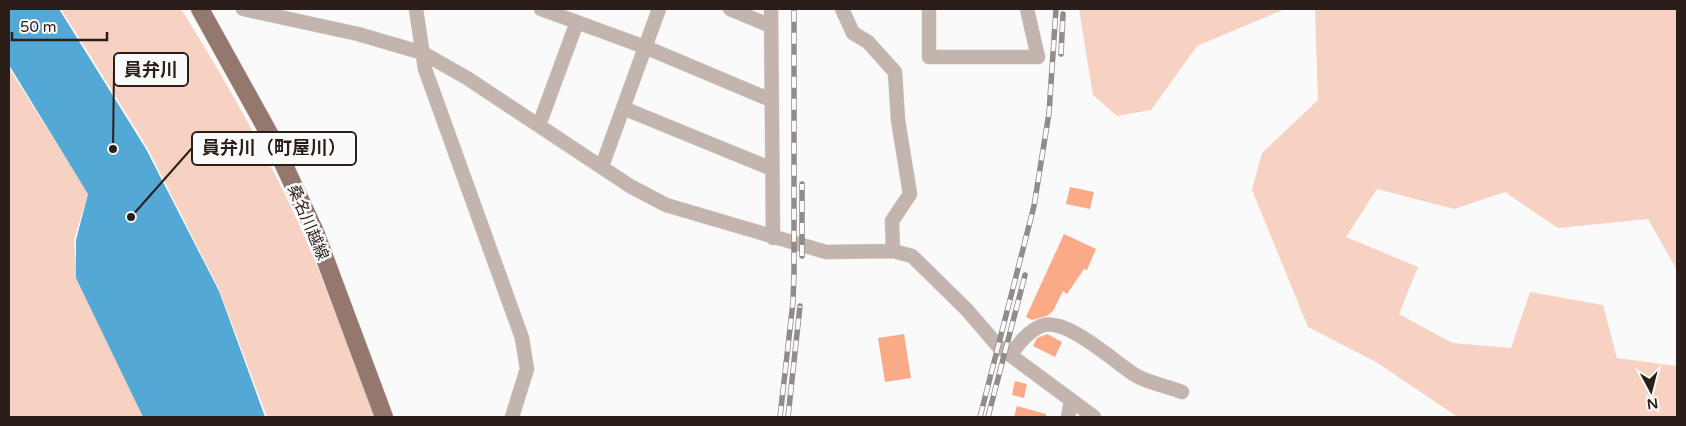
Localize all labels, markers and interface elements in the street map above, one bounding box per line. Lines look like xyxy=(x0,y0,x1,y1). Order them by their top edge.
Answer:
scale bar xyxy=(12,10,108,42)
text: 50 m xyxy=(20,18,57,36)
callout: 員弁川 xyxy=(114,53,188,86)
text: 員弁川 xyxy=(124,59,178,81)
callout: 員弁川（町屋川） xyxy=(192,132,356,165)
text: 員弁川（町屋川） xyxy=(202,137,346,159)
street label: 桑名川越線 xyxy=(283,182,333,263)
north arrow xyxy=(1626,366,1676,416)
text: N xyxy=(1646,394,1659,413)

